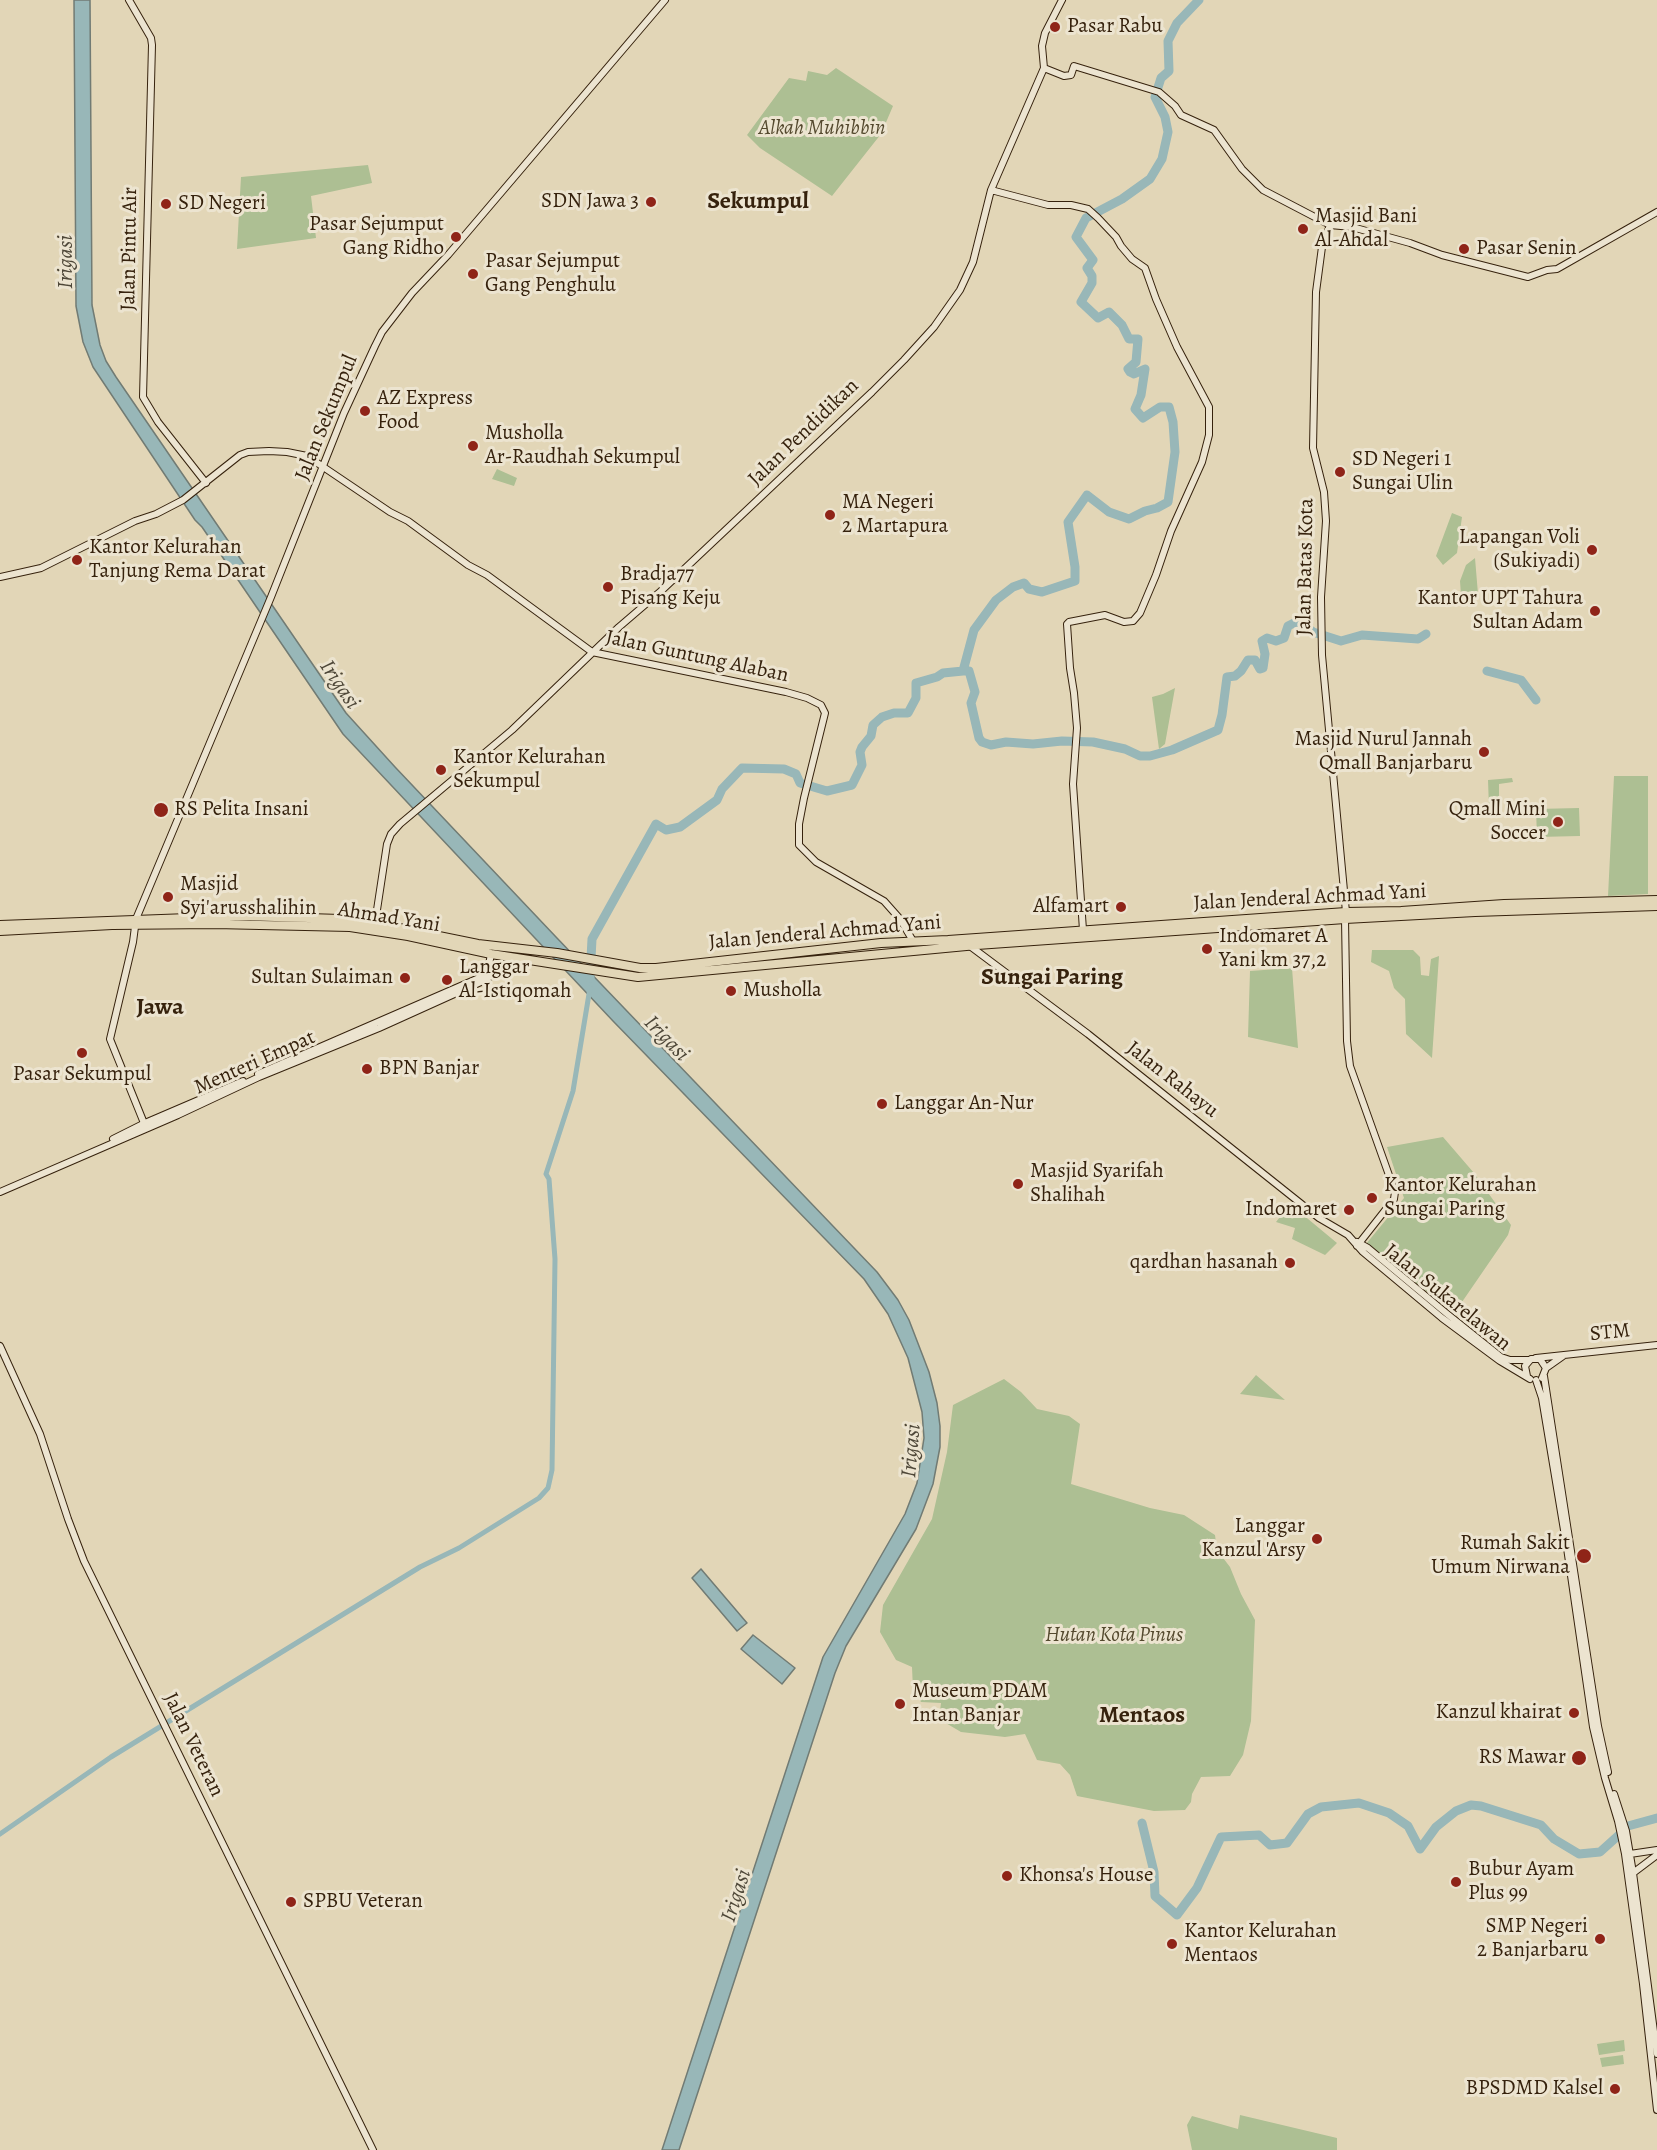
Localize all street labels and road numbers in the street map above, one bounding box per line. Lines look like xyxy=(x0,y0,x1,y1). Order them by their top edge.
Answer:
street label: Jalan Pintu Air xyxy=(116,187,144,311)
street label: Jalan Sekumpul xyxy=(290,351,364,485)
street label: Jalan Pendidikan xyxy=(744,374,864,492)
street label: Jalan Batas Kota xyxy=(1292,498,1320,636)
street label: Jalan Guntung Alaban xyxy=(603,625,791,689)
street label: Jalan Jenderal Achmad Yani xyxy=(1193,879,1427,917)
street label: Ahmad Yani xyxy=(336,897,442,939)
street label: Jalan Jenderal Achmad Yani xyxy=(708,910,942,956)
street label: Menteri Empat xyxy=(191,1025,319,1101)
street label: Jalan Rahayu xyxy=(1121,1036,1223,1124)
street label: Jalan Sukarelawan xyxy=(1378,1239,1516,1357)
street label: STM xyxy=(1589,1318,1631,1348)
street label: Jalan Veteran xyxy=(157,1689,229,1801)

